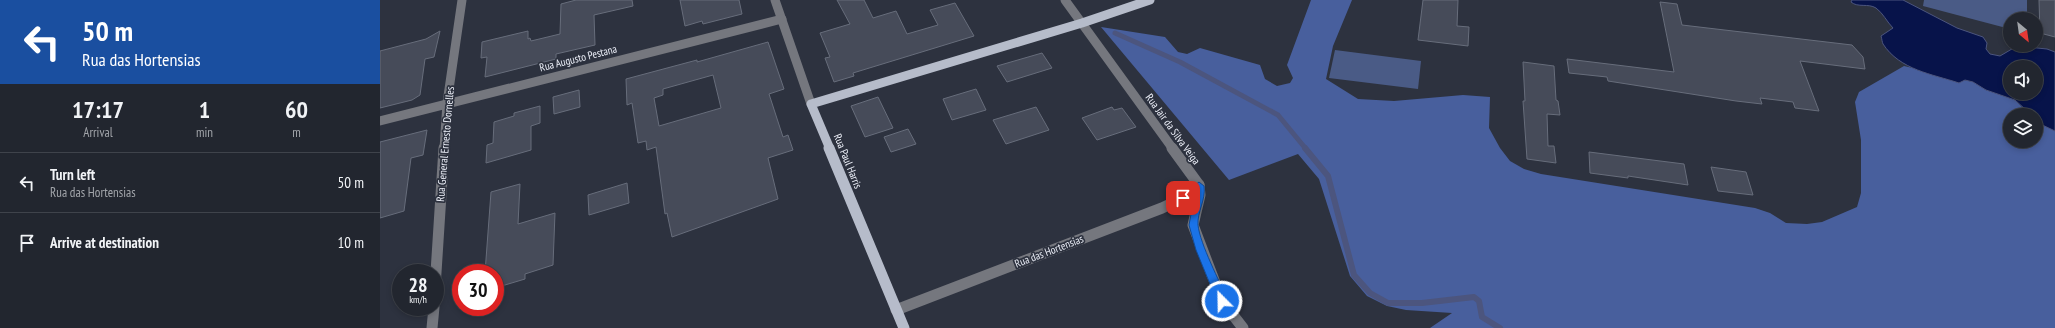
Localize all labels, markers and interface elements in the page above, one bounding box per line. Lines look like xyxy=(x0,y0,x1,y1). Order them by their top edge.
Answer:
text: 50 m xyxy=(82,12,133,49)
north arrow xyxy=(2003,12,2043,52)
map controls xyxy=(2003,12,2043,148)
icon: left xyxy=(16,16,68,68)
street label: Rua Augusto Pestana xyxy=(538,42,618,74)
text: Rua das Hortensias xyxy=(82,48,201,71)
button: sound xyxy=(2003,60,2043,100)
street label: Rua General Ernesto Dornelles xyxy=(433,86,457,202)
street label: Rua Jair da Silva Veiga xyxy=(1143,91,1203,167)
text: 17:17 xyxy=(72,94,124,125)
text: 1 xyxy=(199,94,210,125)
text: 60 xyxy=(285,94,308,125)
button: layers xyxy=(2003,108,2043,148)
text: Arrival xyxy=(83,124,113,141)
text: min xyxy=(196,124,213,141)
text: m xyxy=(292,124,301,141)
street label: Rua Paul Harris xyxy=(831,132,865,191)
text: Turn left xyxy=(50,165,95,184)
icon: left xyxy=(16,172,38,194)
text: 50 m xyxy=(338,173,364,192)
pin xyxy=(1166,181,1200,215)
text: Rua das Hortensias xyxy=(50,184,136,201)
icon: arrive xyxy=(1172,187,1194,209)
street label: Rua das Hortensias xyxy=(1013,231,1086,271)
icon: arrive xyxy=(16,232,38,254)
text: Arrive at destination xyxy=(50,233,159,252)
text: 10 m xyxy=(338,233,364,252)
speed limit sign: 30 xyxy=(452,264,504,316)
text: 28 xyxy=(408,272,428,298)
position arrow xyxy=(1201,280,1243,322)
text: km/h xyxy=(409,293,427,306)

